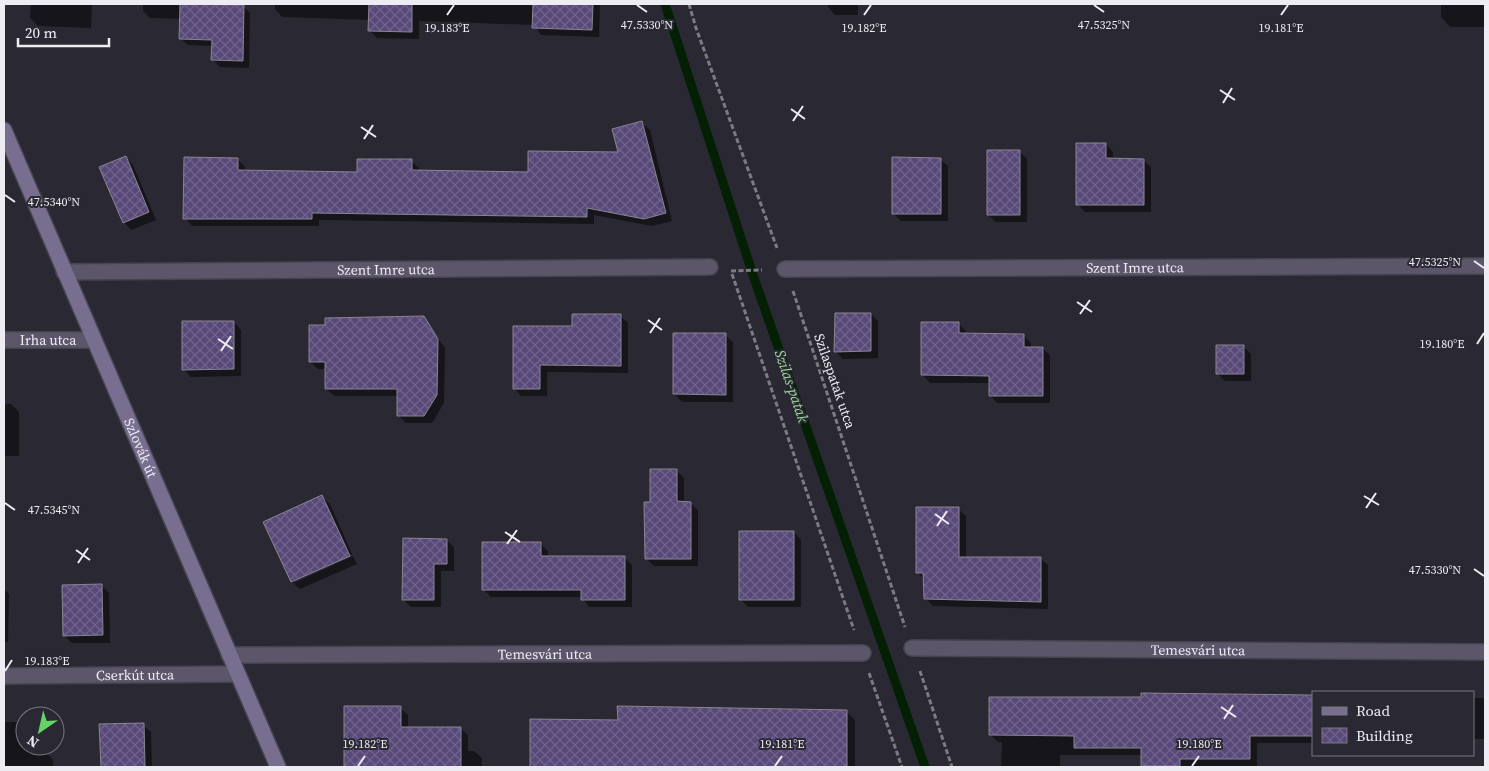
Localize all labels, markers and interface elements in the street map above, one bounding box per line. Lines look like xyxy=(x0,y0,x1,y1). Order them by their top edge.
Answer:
scale bar xyxy=(18,15,109,47)
text: 47.5330°N xyxy=(621,17,673,33)
text: 47.5325°N xyxy=(1078,17,1130,33)
text: 19.183°E xyxy=(425,20,469,36)
text: 19.182°E xyxy=(842,20,886,36)
text: 19.181°E xyxy=(1259,20,1303,36)
text: 20 m xyxy=(25,22,57,43)
text: 47.5340°N xyxy=(28,194,80,210)
text: 47.5325°N xyxy=(1409,254,1461,270)
street label: Szent Imre utca xyxy=(1086,257,1185,278)
street label: Szent Imre utca xyxy=(337,259,436,280)
street label: Irha utca xyxy=(20,330,77,350)
street label: Szilaspatak utca xyxy=(809,331,861,432)
text: 19.180°E xyxy=(1420,336,1464,352)
water label: Szilas-patak xyxy=(770,347,815,426)
street label: Szlovák út xyxy=(119,415,163,481)
text: 47.5345°N xyxy=(28,502,80,518)
text: 47.5330°N xyxy=(1409,562,1461,578)
street label: Temesvári utca xyxy=(1151,640,1246,660)
street label: Temesvári utca xyxy=(498,644,593,664)
text: 19.183°E xyxy=(25,653,69,669)
street label: Cserkút utca xyxy=(96,665,175,685)
legend xyxy=(1312,691,1474,756)
text: Road xyxy=(1356,700,1390,721)
north arrow xyxy=(15,706,65,756)
text: Building xyxy=(1356,725,1413,746)
text: N xyxy=(23,731,43,753)
text: 19.182°E xyxy=(343,736,387,752)
text: 19.181°E xyxy=(760,736,804,752)
text: 19.180°E xyxy=(1177,736,1221,752)

